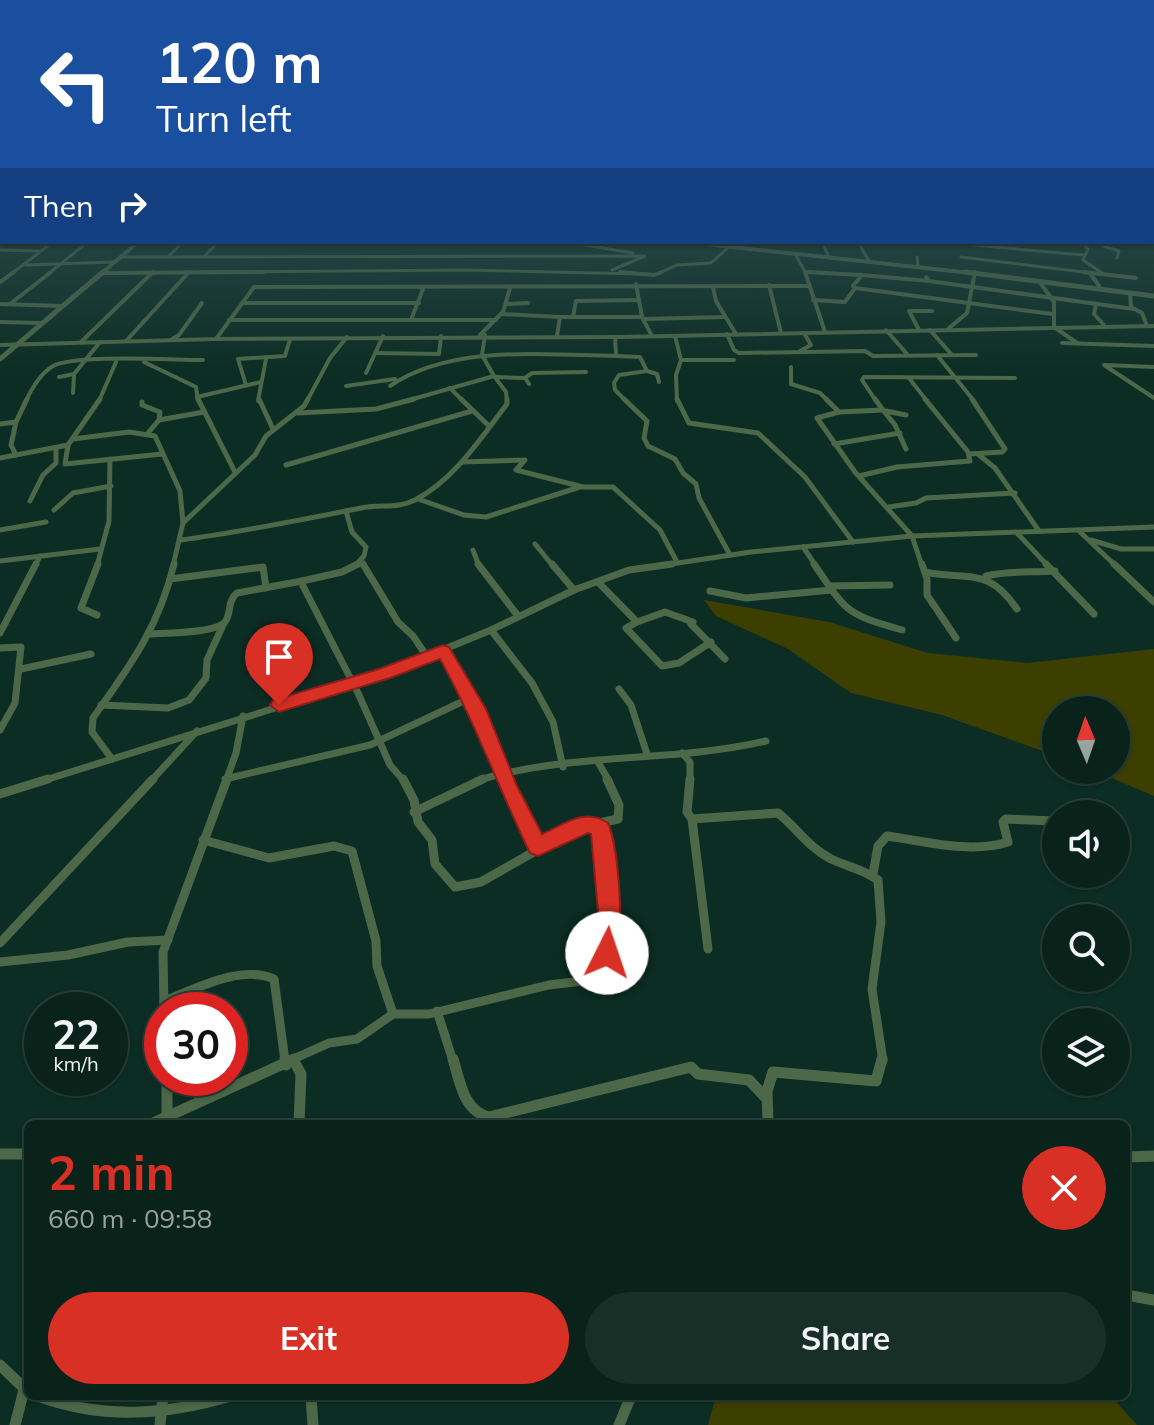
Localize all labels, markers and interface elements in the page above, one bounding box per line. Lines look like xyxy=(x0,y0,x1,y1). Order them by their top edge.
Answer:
text: 120 m xyxy=(156,27,323,97)
icon: left xyxy=(24,32,128,136)
text: Turn left xyxy=(156,96,292,141)
icon: right xyxy=(110,184,154,228)
text: Then xyxy=(24,187,94,225)
pin xyxy=(245,623,313,705)
icon: arrive xyxy=(257,635,301,679)
north arrow xyxy=(1042,696,1130,784)
map controls xyxy=(1042,696,1130,1096)
button: sound xyxy=(1042,800,1130,888)
button: search xyxy=(1042,904,1130,992)
position arrow xyxy=(565,911,649,995)
speed limit sign: 30 xyxy=(144,992,248,1096)
button: layers xyxy=(1042,1008,1130,1096)
text: 22 xyxy=(52,1009,100,1059)
text: km/h xyxy=(53,1051,99,1076)
text: 2 min xyxy=(48,1142,175,1202)
button: close xyxy=(1022,1146,1106,1230)
text: 660 m · 09:58 xyxy=(48,1202,212,1235)
button: Exit xyxy=(48,1292,569,1384)
button: Share xyxy=(585,1292,1106,1384)

